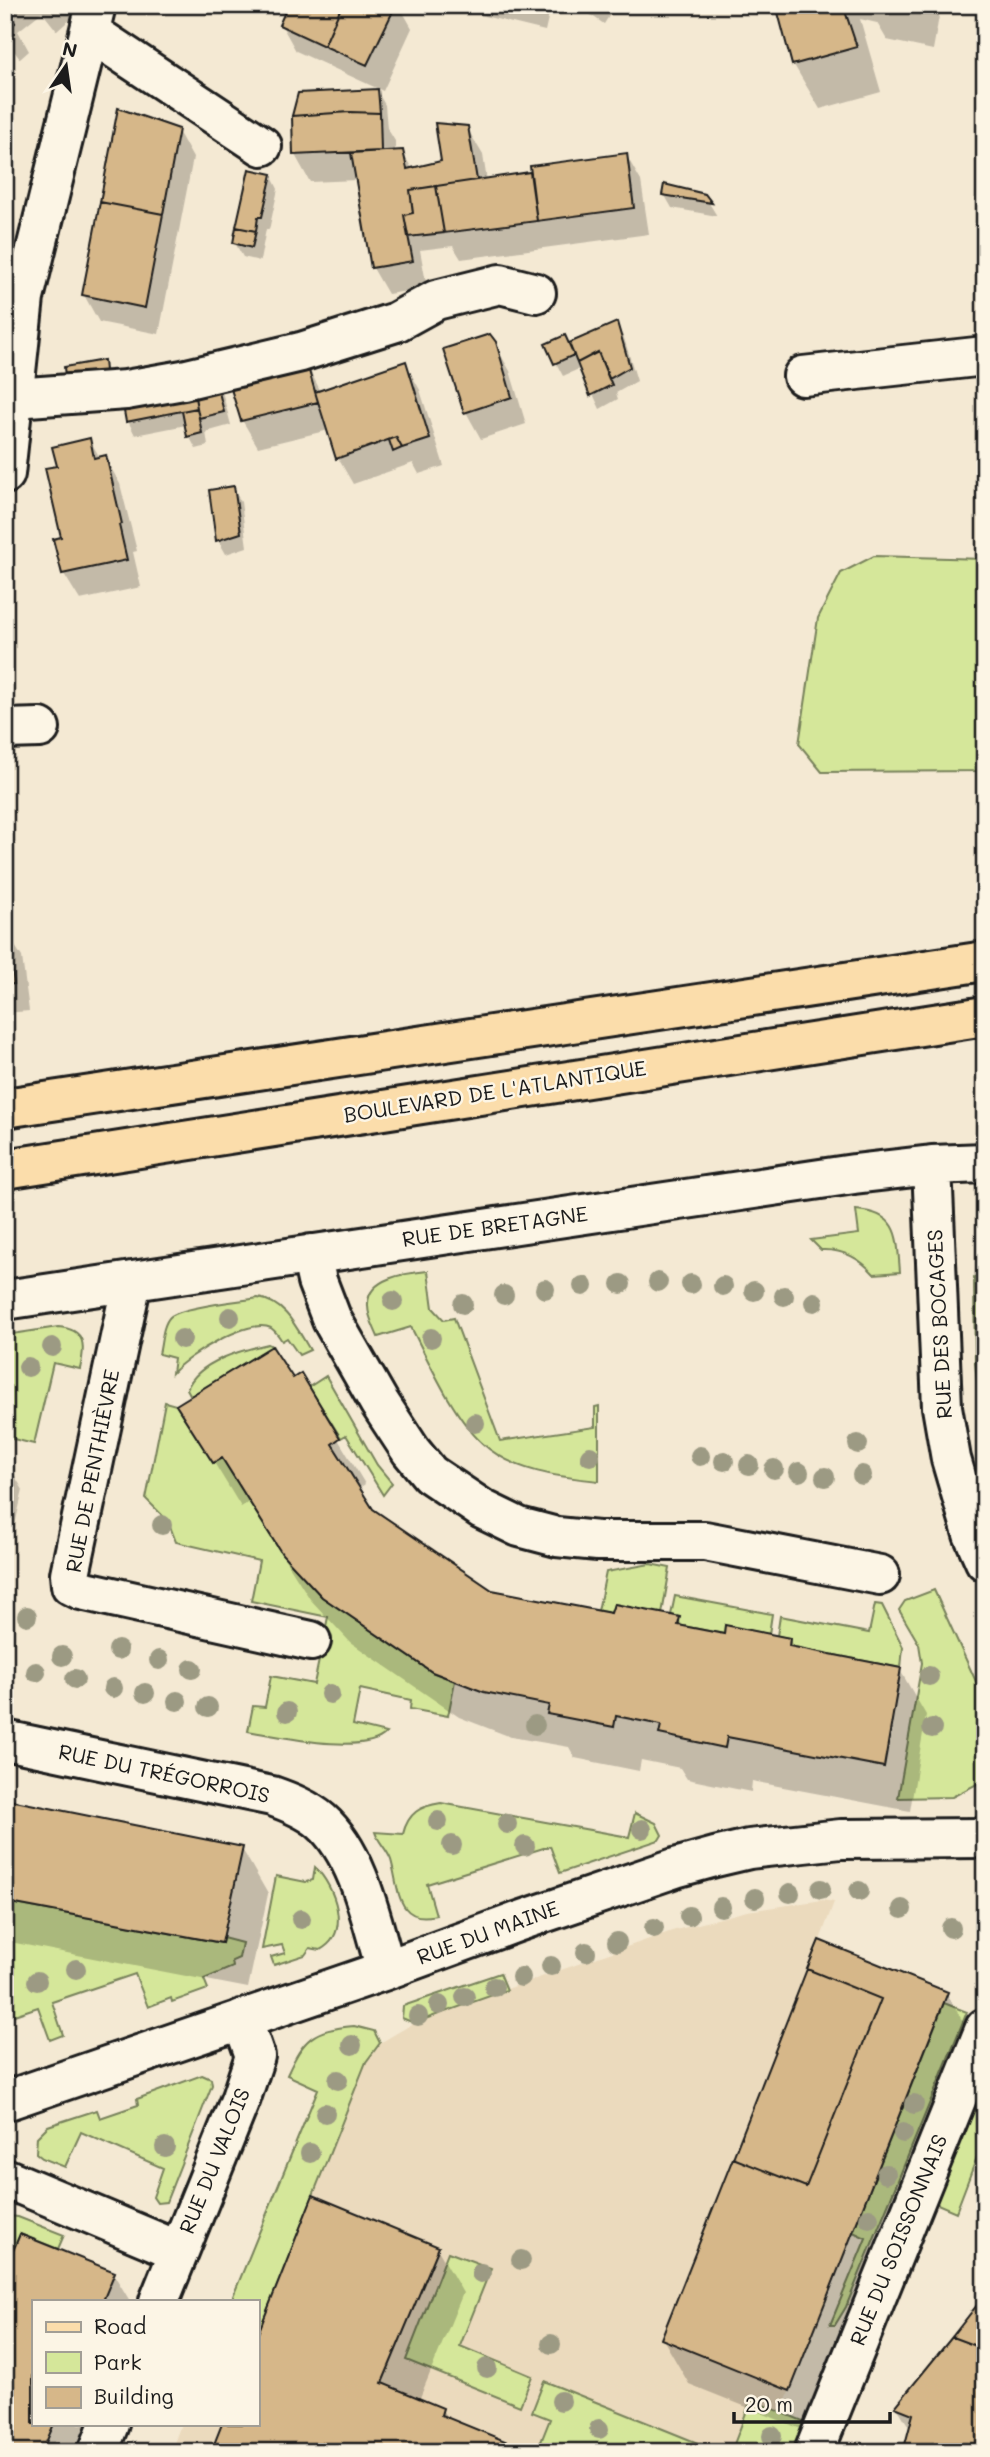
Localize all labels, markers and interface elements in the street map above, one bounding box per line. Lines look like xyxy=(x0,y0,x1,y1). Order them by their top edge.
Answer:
north arrow xyxy=(32,32,102,102)
text: N xyxy=(60,35,80,63)
street label: BOULEVARD DE L'ATLANTIQUE xyxy=(342,1053,648,1128)
street label: RUE DE BRETAGNE xyxy=(400,1199,589,1252)
street label: RUE DES BOCAGES xyxy=(920,1229,957,1420)
street label: RUE DE PENTHIÈVRE xyxy=(59,1367,124,1575)
street label: RUE DU TRÉGORROIS xyxy=(56,1737,272,1808)
street label: RUE DU MAINE xyxy=(413,1893,562,1970)
street label: RUE DU VALOIS xyxy=(172,2084,255,2237)
street label: RUE DU SOISSONNAIS xyxy=(843,2130,952,2349)
legend xyxy=(32,2300,259,2426)
text: Road xyxy=(94,2312,146,2339)
text: Park xyxy=(94,2348,142,2375)
scale bar xyxy=(734,2380,890,2424)
text: Building xyxy=(94,2382,174,2409)
text: 20 m xyxy=(745,2390,793,2417)

